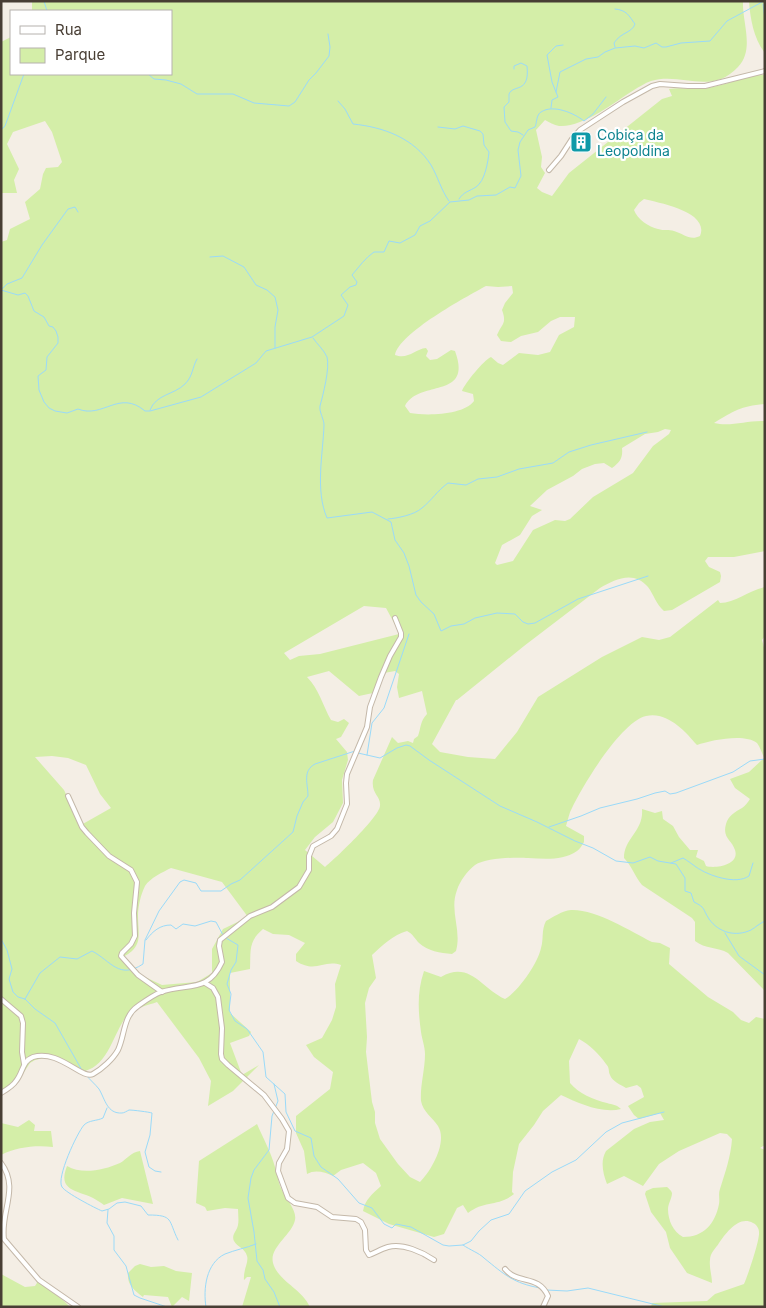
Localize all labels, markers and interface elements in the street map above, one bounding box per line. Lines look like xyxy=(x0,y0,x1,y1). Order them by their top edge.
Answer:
legend xyxy=(10,10,172,75)
text: Rua xyxy=(55,20,82,39)
text: Parque xyxy=(55,45,105,64)
place label: Cobiça da Leopoldina xyxy=(597,126,670,159)
building icon: Cobiça da Leopoldina xyxy=(569,130,593,154)

